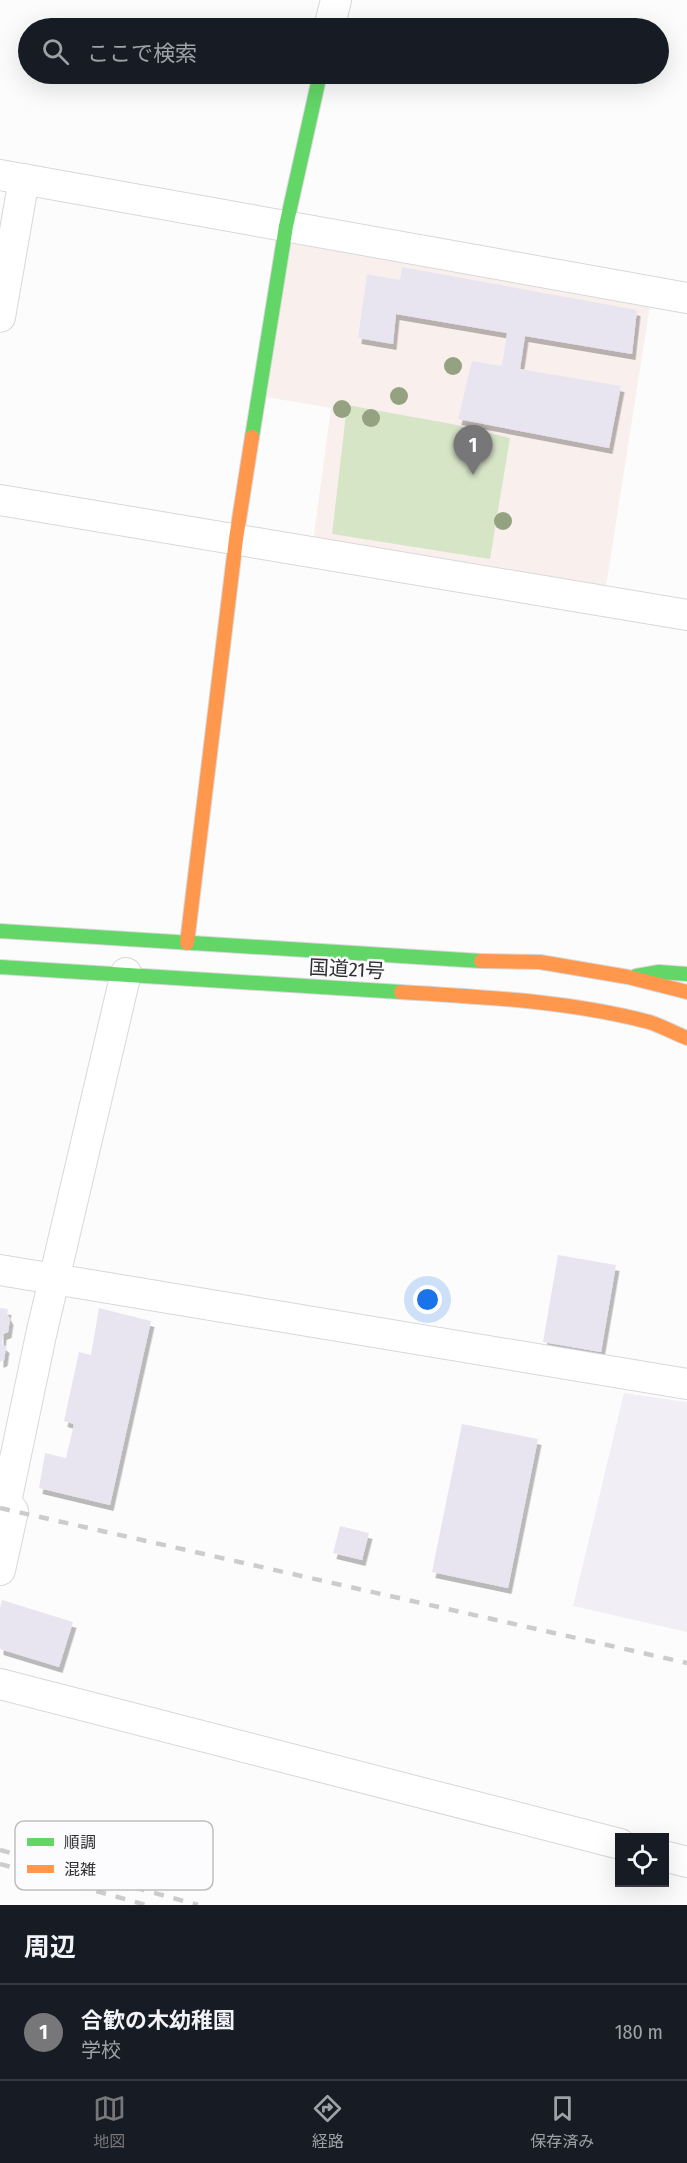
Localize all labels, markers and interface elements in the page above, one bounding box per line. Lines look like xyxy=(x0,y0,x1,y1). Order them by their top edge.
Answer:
search box xyxy=(18,18,669,84)
icon: search xyxy=(39,35,72,68)
text: ここで検索 xyxy=(87,40,197,67)
pin: 1 xyxy=(454,426,492,475)
street label: 国道21号 xyxy=(308,955,386,983)
your location xyxy=(413,1285,442,1314)
legend xyxy=(15,1821,213,1890)
text: 順調 xyxy=(64,1833,96,1852)
map controls xyxy=(615,1833,669,1887)
button: locate xyxy=(615,1833,669,1887)
text: 混雑 xyxy=(64,1860,96,1879)
text: 周辺 xyxy=(24,1932,76,1963)
text: 合歓の木幼稚園 xyxy=(81,2007,235,2034)
text: 1 xyxy=(39,2020,48,2044)
text: 180 m xyxy=(615,2020,663,2044)
text: 学校 xyxy=(81,2038,121,2062)
tab: 地図 xyxy=(93,2092,126,2152)
tab: 経路 xyxy=(311,2092,344,2152)
tab: 保存済み xyxy=(530,2092,594,2152)

